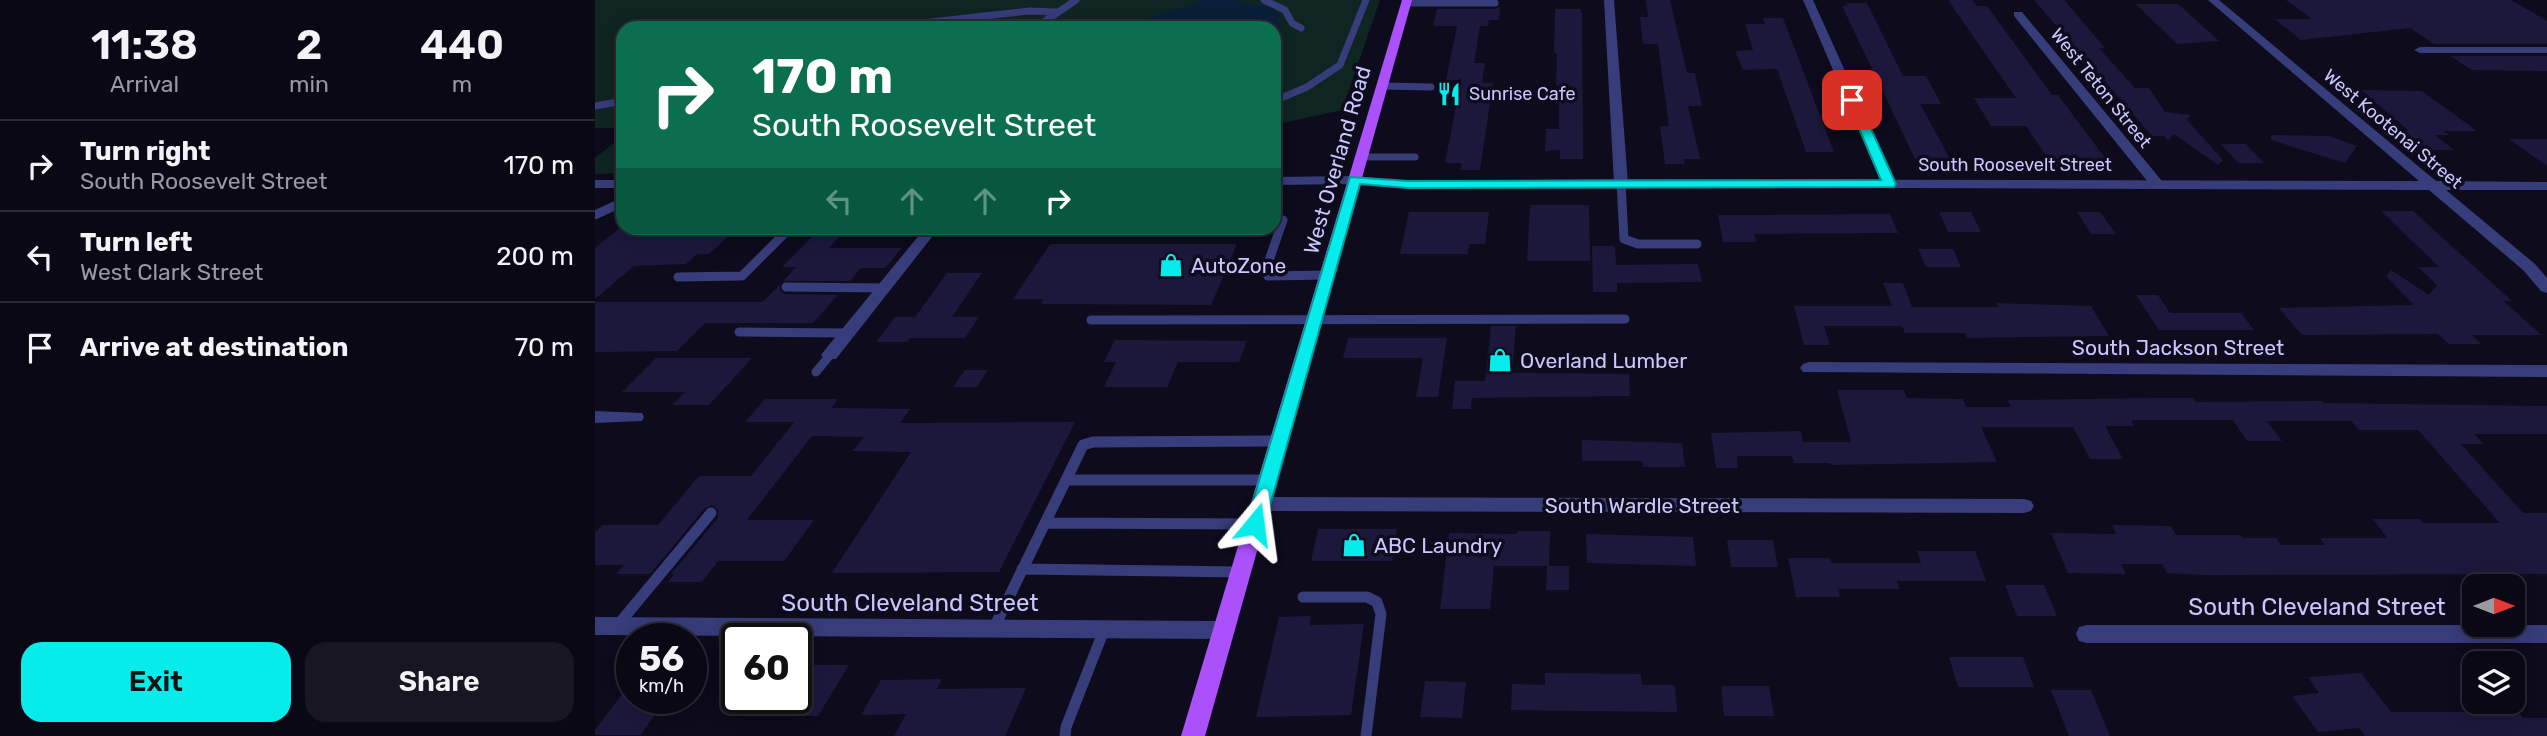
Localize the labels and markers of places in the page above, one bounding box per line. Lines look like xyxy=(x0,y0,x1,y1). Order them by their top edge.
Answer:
pin xyxy=(1822,70,1882,130)
restaurant icon: Sunrise Cafe xyxy=(1435,80,1463,108)
place label: Sunrise Cafe xyxy=(1469,83,1575,105)
shop icon: AutoZone xyxy=(1157,251,1185,279)
place label: AutoZone xyxy=(1191,253,1286,278)
shop icon: Overland Lumber xyxy=(1486,346,1514,374)
place label: Overland Lumber xyxy=(1520,348,1687,373)
shop icon: ABC Laundry xyxy=(1340,531,1368,559)
place label: ABC Laundry xyxy=(1374,533,1502,558)

